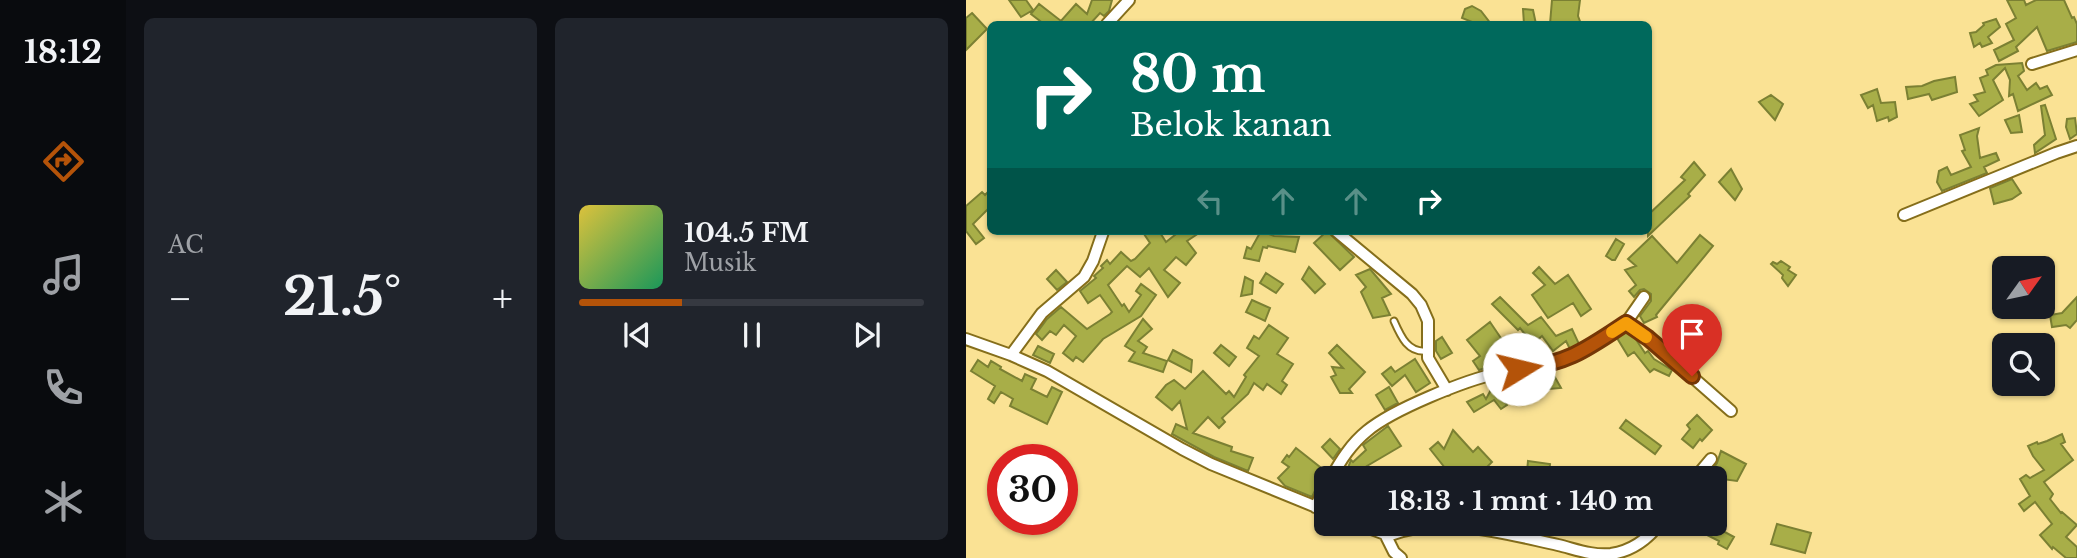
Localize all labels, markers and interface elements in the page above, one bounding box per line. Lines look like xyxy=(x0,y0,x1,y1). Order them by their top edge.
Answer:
text: 18:12 xyxy=(24,32,102,72)
text: 80 m xyxy=(1130,44,1265,105)
icon: right xyxy=(1015,49,1106,140)
text: Belok kanan xyxy=(1130,105,1332,145)
icon: directions xyxy=(39,137,88,186)
icon: left xyxy=(1191,182,1229,220)
icon: ahead xyxy=(1264,182,1302,220)
icon: ahead xyxy=(1337,182,1375,220)
icon: right xyxy=(1410,182,1448,220)
text: 104.5 FM xyxy=(684,217,809,249)
text: AC xyxy=(168,231,204,259)
text: Musik xyxy=(684,249,756,277)
icon: music xyxy=(39,250,88,299)
north arrow xyxy=(1992,256,2054,318)
map controls xyxy=(1992,256,2055,396)
text: 21.5° xyxy=(283,265,401,329)
text: − xyxy=(168,275,192,322)
text: + xyxy=(492,275,513,322)
pin xyxy=(1662,304,1722,376)
icon: arrive xyxy=(1673,315,1711,353)
icon: previous xyxy=(618,316,656,354)
icon: pause xyxy=(733,316,771,354)
icon: next xyxy=(848,316,886,354)
position arrow xyxy=(1482,332,1556,406)
button: search xyxy=(1992,333,2055,396)
icon: phone xyxy=(39,363,88,412)
speed limit sign: 30 xyxy=(987,444,1078,535)
icon: climate xyxy=(39,477,88,526)
text: 18:13 · 1 mnt · 140 m xyxy=(1388,485,1653,517)

